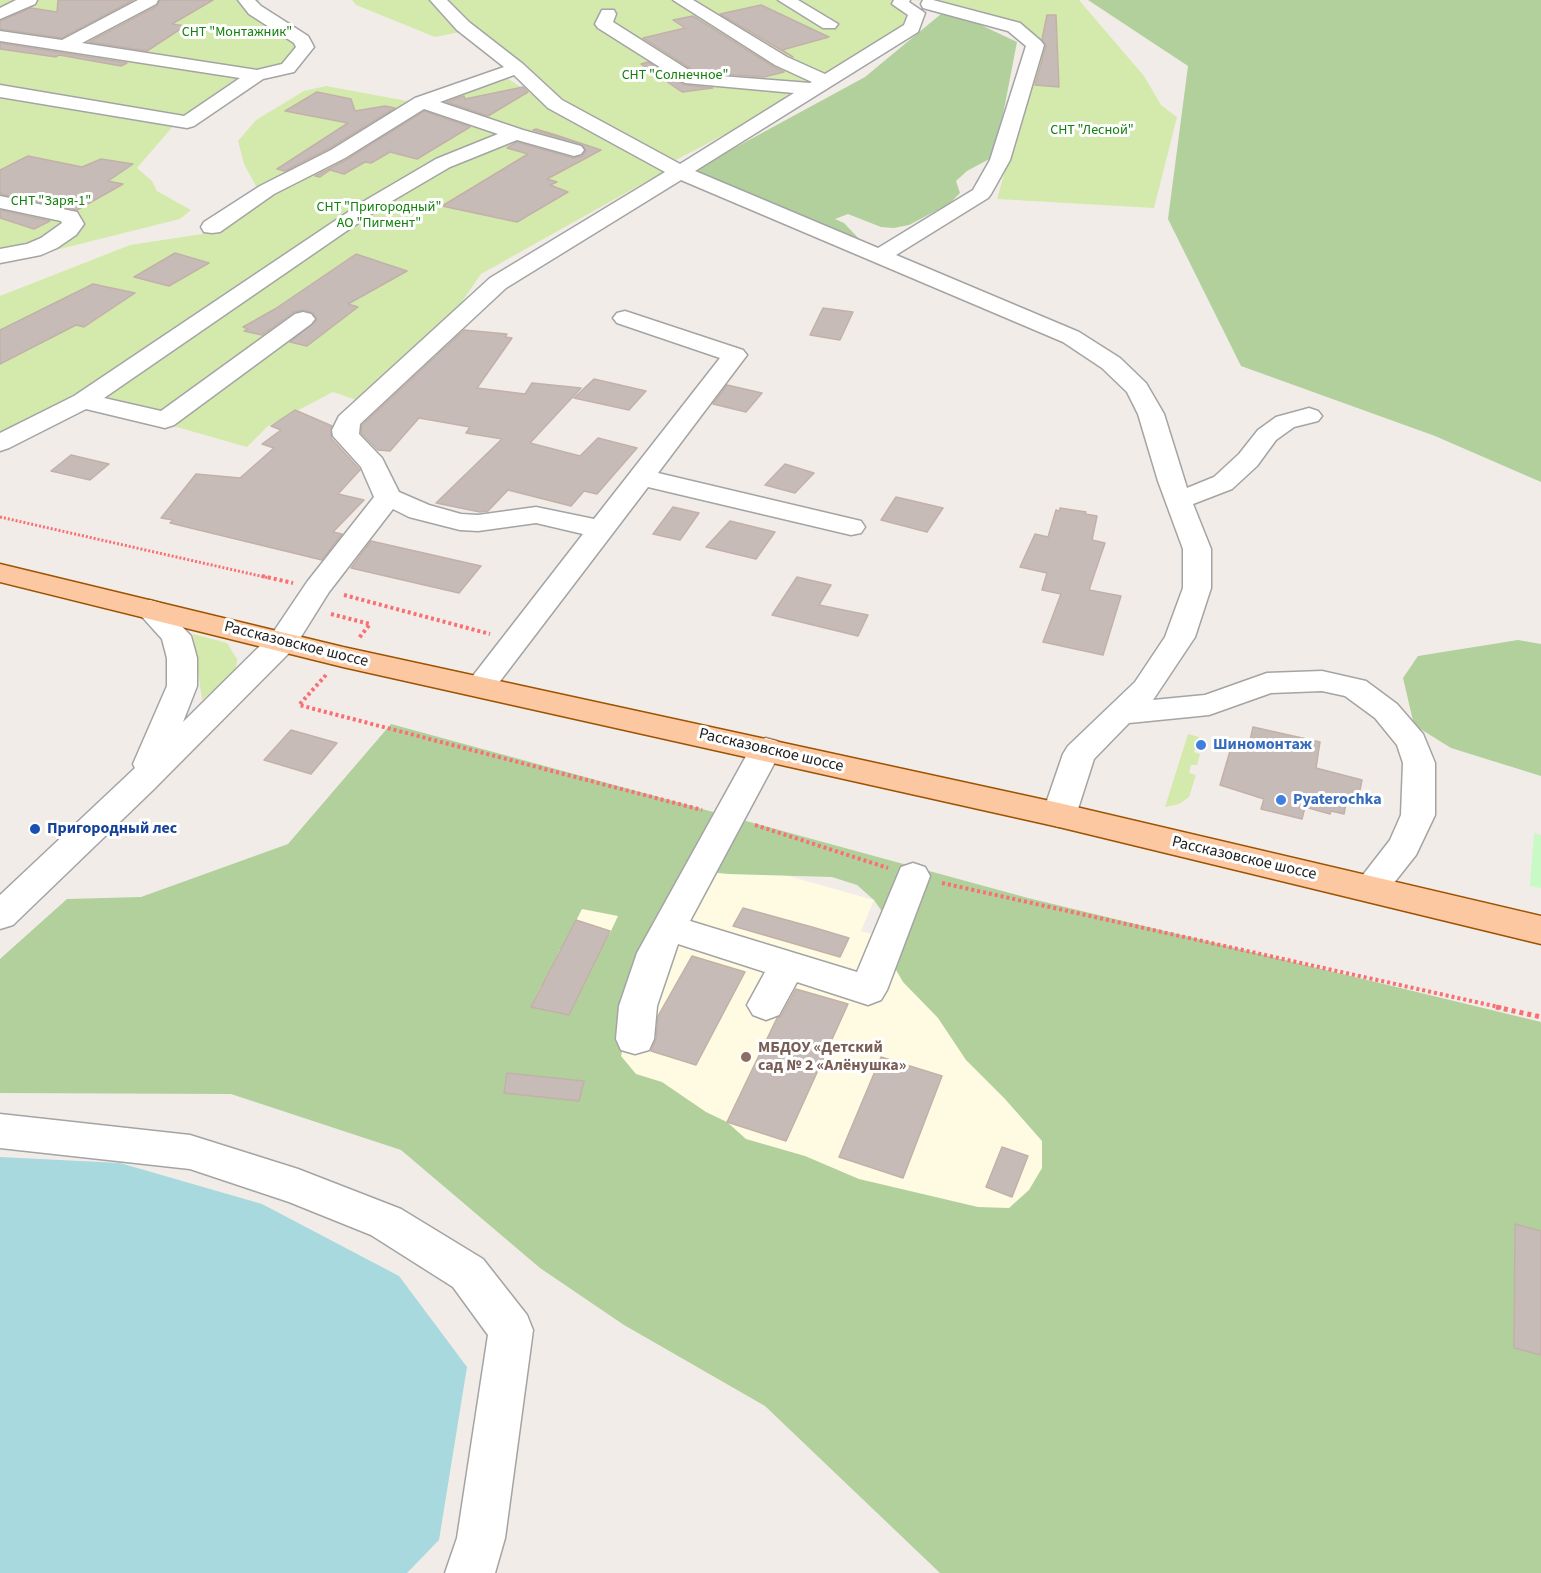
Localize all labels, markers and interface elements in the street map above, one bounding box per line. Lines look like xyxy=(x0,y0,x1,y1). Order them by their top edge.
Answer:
park label: СНТ "Монтажник" xyxy=(182,25,292,41)
park label: СНТ "Солнечное" xyxy=(622,68,728,84)
park label: СНТ "Лесной" xyxy=(1050,123,1134,139)
park label: СНТ "Заря-1" xyxy=(11,194,91,210)
park label: СНТ "Пригородный" АО "Пигмент" xyxy=(317,200,441,232)
street label: Рассказовское шоссе xyxy=(222,618,370,672)
street label: Рассказовское шоссе xyxy=(697,725,845,777)
place label: Шиномонтаж xyxy=(1213,735,1312,755)
marker: Шиномонтаж xyxy=(1194,738,1208,752)
place label: Pyaterochka xyxy=(1293,790,1382,810)
marker: Pyaterochka xyxy=(1274,793,1288,807)
place label: Пригородный лес xyxy=(47,819,177,839)
marker: Пригородный лес xyxy=(28,822,42,836)
street label: Рассказовское шоссе xyxy=(1170,833,1318,885)
place label: МБДОУ «Детский сад № 2 «Алёнушка» xyxy=(758,1038,906,1076)
marker: МБДОУ «Детский сад № 2 «Алёнушка» xyxy=(739,1050,753,1064)

